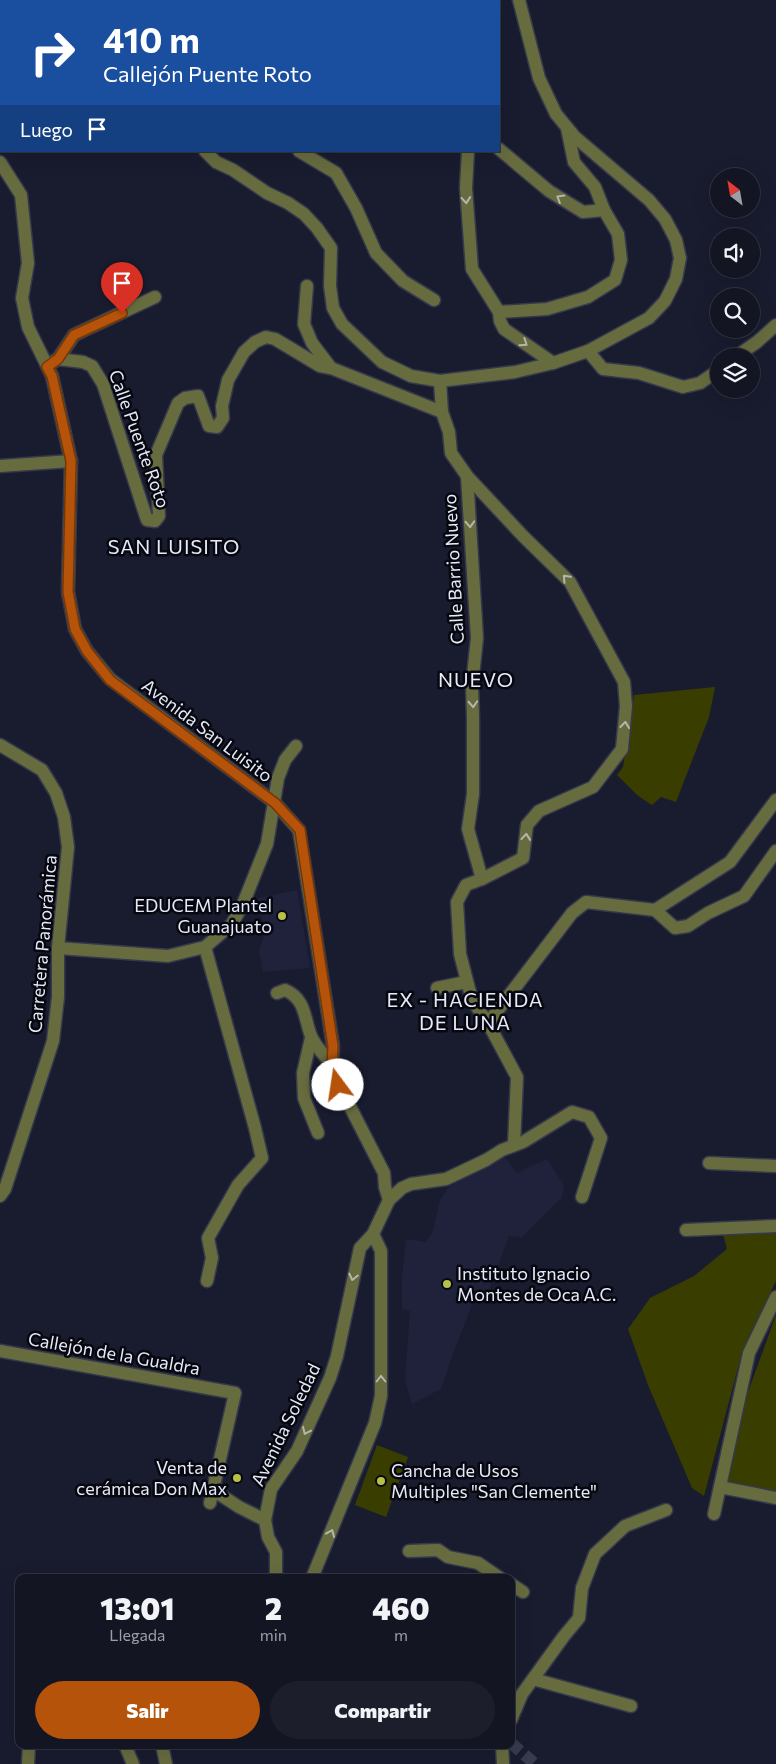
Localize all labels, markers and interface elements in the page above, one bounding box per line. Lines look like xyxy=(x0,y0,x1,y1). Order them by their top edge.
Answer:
text: 410 m xyxy=(103,17,200,60)
icon: right xyxy=(20,20,85,85)
text: Callejón Puente Roto xyxy=(103,60,312,87)
icon: arrive xyxy=(83,115,111,143)
text: Luego xyxy=(20,118,73,141)
north arrow xyxy=(710,168,760,218)
map controls xyxy=(710,168,760,398)
one-way arrow xyxy=(556,194,565,204)
one-way arrow xyxy=(461,196,472,204)
button: sound xyxy=(710,228,760,278)
pin xyxy=(101,262,143,313)
icon: arrive xyxy=(108,269,136,297)
button: search xyxy=(710,288,760,338)
one-way arrow xyxy=(518,337,528,346)
button: layers xyxy=(710,348,760,398)
street label: Calle Puente Roto xyxy=(105,367,175,511)
street label: Calle Barrio Nuevo xyxy=(438,493,468,645)
one-way arrow xyxy=(464,521,475,529)
district label: SAN LUISITO xyxy=(108,534,240,558)
one-way arrow xyxy=(563,575,572,584)
district label: NUEVO xyxy=(438,667,514,691)
street label: Avenida San Luisito xyxy=(138,674,277,786)
one-way arrow xyxy=(467,700,478,708)
one-way arrow xyxy=(619,721,630,729)
one-way arrow xyxy=(520,833,531,841)
street label: Carretera Panorámica xyxy=(23,854,61,1034)
place label: EDUCEM Plantel Guanajuato xyxy=(134,894,272,937)
marker: EDUCEM Plantel Guanajuato xyxy=(276,910,288,922)
district label: EX - HACIENDA DE LUNA xyxy=(387,987,543,1034)
position arrow xyxy=(311,1058,363,1110)
place label: Instituto Ignacio Montes de Oca A.C. xyxy=(457,1262,616,1305)
one-way arrow xyxy=(348,1272,359,1281)
marker: Instituto Ignacio Montes de Oca A.C. xyxy=(441,1278,453,1290)
street label: Callejón de la Gualdra xyxy=(26,1327,202,1379)
street label: Avenida Soledad xyxy=(246,1360,324,1490)
one-way arrow xyxy=(376,1375,386,1382)
one-way arrow xyxy=(301,1426,312,1435)
place label: Venta de cerámica Don Max xyxy=(76,1456,227,1499)
place label: Cancha de Usos Multiples "San Clemente" xyxy=(391,1459,597,1502)
marker: Venta de cerámica Don Max xyxy=(231,1472,243,1484)
marker: Cancha de Usos Multiples "San Clemente" xyxy=(375,1475,387,1487)
one-way arrow xyxy=(325,1529,336,1538)
text: 13:01 xyxy=(100,1589,174,1626)
text: 2 xyxy=(265,1589,282,1626)
text: 460 xyxy=(372,1589,430,1626)
text: Llegada xyxy=(109,1625,165,1644)
text: min xyxy=(260,1625,287,1644)
text: m xyxy=(394,1625,408,1644)
button: Salir xyxy=(35,1681,260,1739)
button: Compartir xyxy=(270,1681,495,1739)

